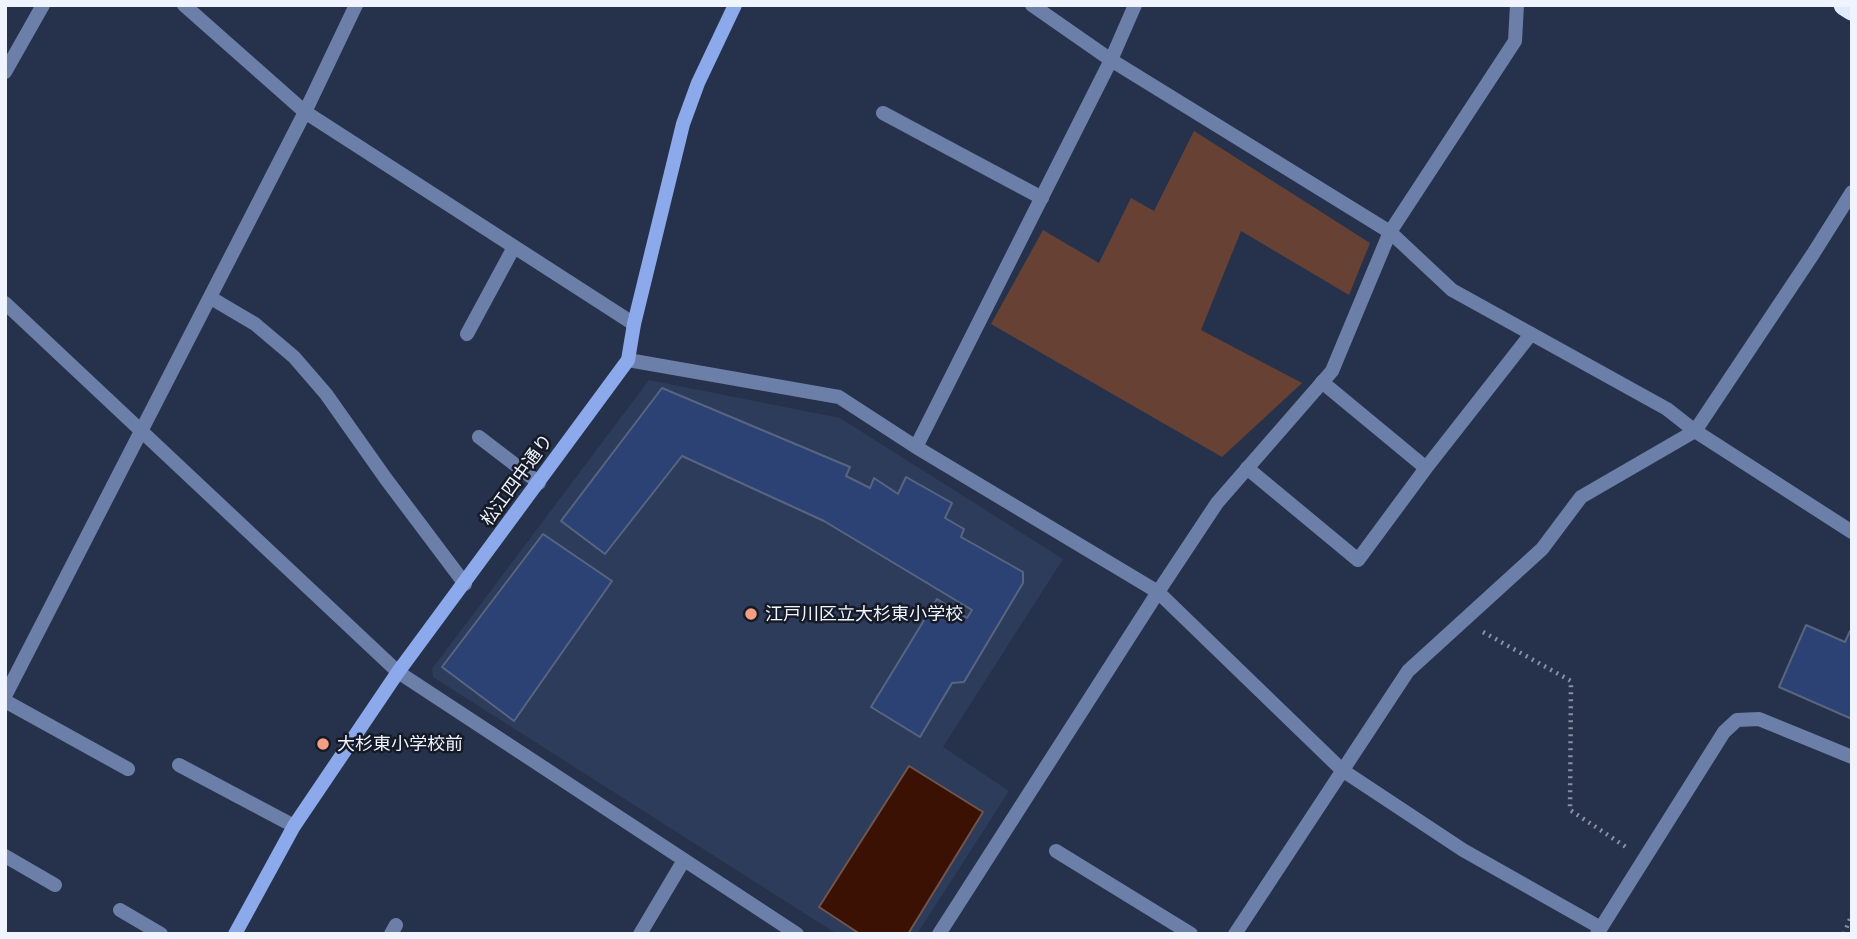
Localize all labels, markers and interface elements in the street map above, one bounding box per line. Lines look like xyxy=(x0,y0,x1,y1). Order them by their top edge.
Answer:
street label: 松江四中通り xyxy=(477,430,557,530)
place label: 江戸川区立大杉東小学校 xyxy=(765,603,963,625)
marker: 江戸川区立大杉東小学校 xyxy=(743,606,759,622)
place label: 大杉東小学校前 xyxy=(337,733,463,755)
marker: 大杉東小学校前 xyxy=(315,736,331,752)

